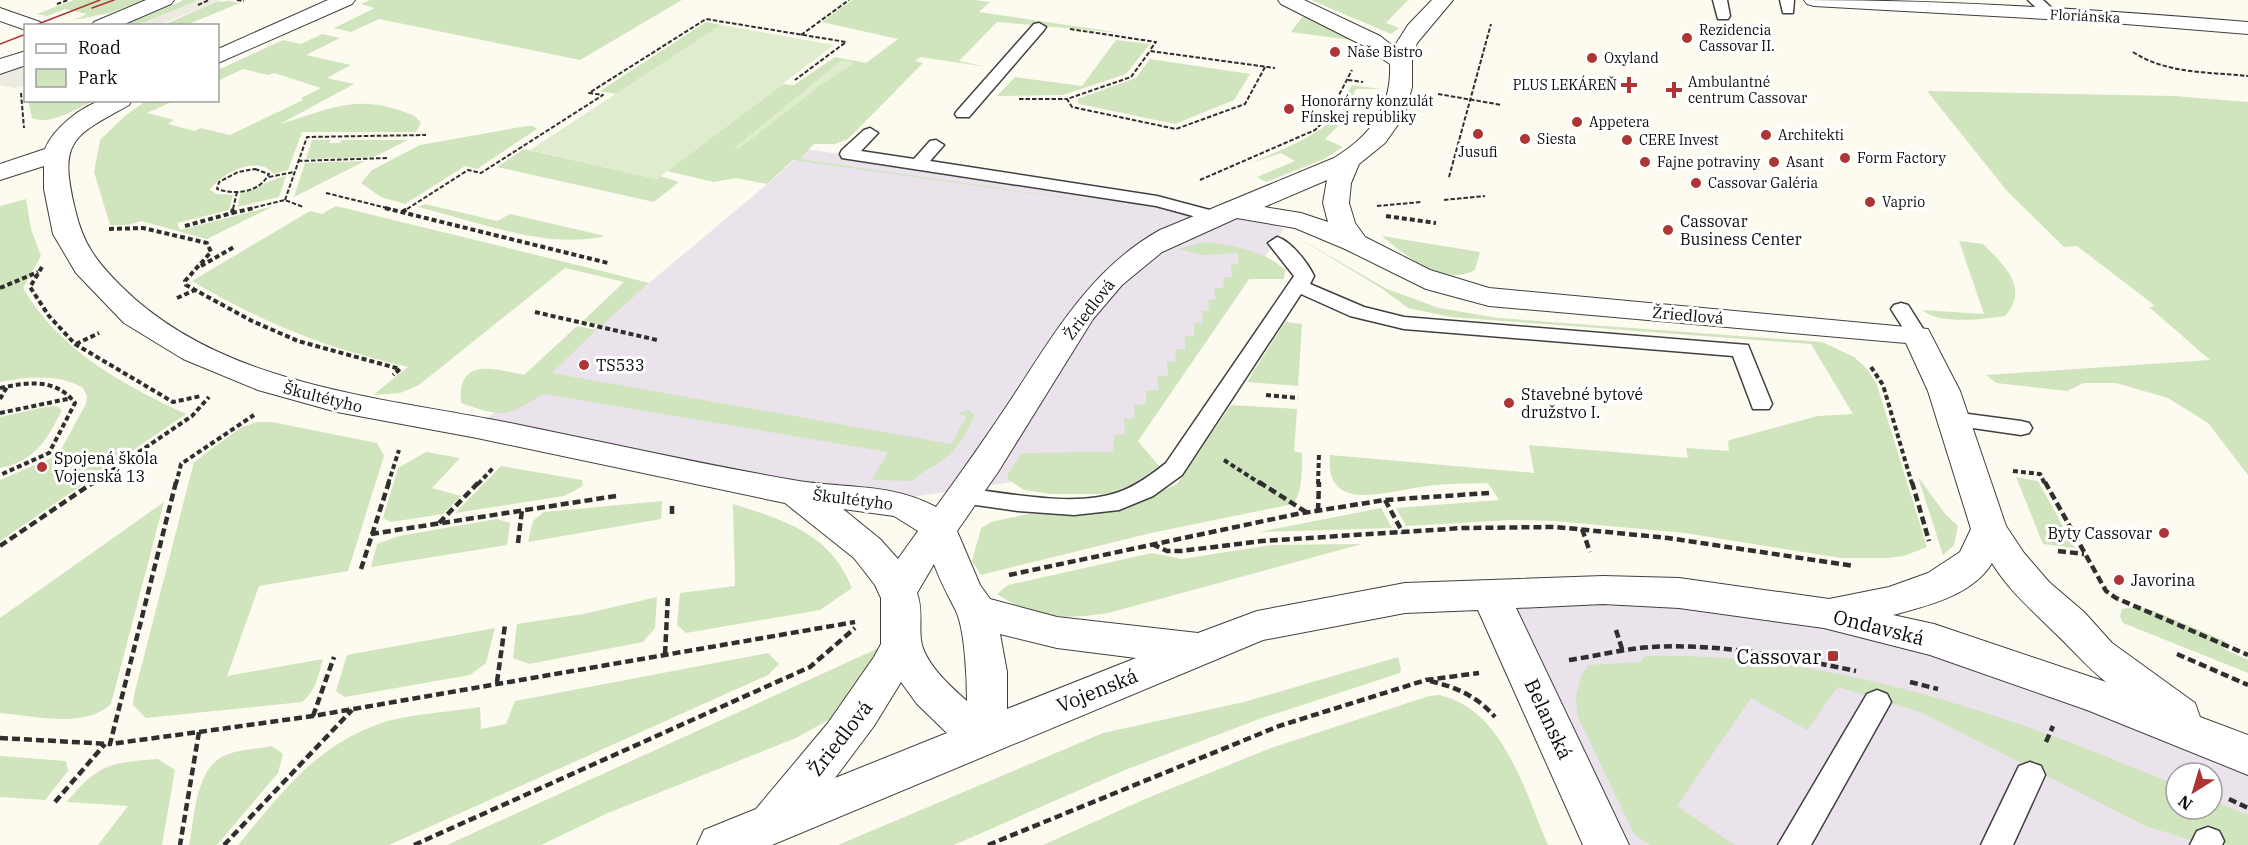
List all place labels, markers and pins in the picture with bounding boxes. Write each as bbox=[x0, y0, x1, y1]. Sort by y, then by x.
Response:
place label: Rezidencia Cassovar II. bbox=[1699, 21, 1775, 55]
marker: Rezidencia Cassovar II. bbox=[1680, 31, 1694, 45]
place label: Naše Bistro bbox=[1347, 43, 1423, 61]
marker: Naše Bistro bbox=[1328, 45, 1342, 59]
place label: Oxyland bbox=[1604, 49, 1659, 67]
marker: Oxyland bbox=[1585, 51, 1599, 65]
place label: Ambulantné centrum Cassovar bbox=[1688, 73, 1808, 107]
place label: PLUS LEKÁREŇ bbox=[1513, 75, 1617, 94]
marker: PLUS LEKÁREŇ bbox=[1622, 78, 1636, 92]
marker: Ambulantné centrum Cassovar bbox=[1665, 81, 1683, 99]
place label: Honorárny konzulát Fínskej republiky bbox=[1301, 92, 1434, 126]
marker: Honorárny konzulát Fínskej republiky bbox=[1282, 102, 1296, 116]
place label: Appetera bbox=[1589, 113, 1650, 131]
marker: Appetera bbox=[1570, 115, 1584, 129]
place label: Architekti bbox=[1778, 126, 1844, 144]
marker: Jusufi bbox=[1471, 127, 1485, 141]
marker: Architekti bbox=[1759, 128, 1773, 142]
place label: Siesta bbox=[1537, 130, 1577, 148]
place label: CERE Invest bbox=[1639, 131, 1719, 149]
marker: Siesta bbox=[1518, 132, 1532, 146]
marker: CERE Invest bbox=[1620, 133, 1634, 147]
place label: Jusufi bbox=[1458, 143, 1498, 161]
place label: Form Factory bbox=[1857, 149, 1946, 167]
marker: Form Factory bbox=[1838, 151, 1852, 165]
place label: Fajne potraviny bbox=[1657, 153, 1761, 171]
place label: Asant bbox=[1786, 153, 1824, 171]
marker: Fajne potraviny bbox=[1638, 155, 1652, 169]
marker: Asant bbox=[1767, 155, 1781, 169]
place label: Cassovar Galéria bbox=[1708, 174, 1819, 192]
marker: Cassovar Galéria bbox=[1689, 176, 1703, 190]
place label: Vaprio bbox=[1882, 193, 1925, 211]
marker: Vaprio bbox=[1863, 195, 1877, 209]
place label: Cassovar Business Center bbox=[1680, 211, 1802, 249]
marker: Cassovar Business Center bbox=[1661, 223, 1675, 237]
place label: TS533 bbox=[596, 355, 645, 375]
marker: TS533 bbox=[577, 358, 591, 372]
place label: Stavebné bytové družstvo I. bbox=[1521, 384, 1643, 422]
marker: Stavebné bytové družstvo I. bbox=[1502, 396, 1516, 410]
place label: Spojená škola Vojenská 13 bbox=[54, 448, 158, 486]
marker: Spojená škola Vojenská 13 bbox=[35, 460, 49, 474]
place label: Byty Cassovar bbox=[2047, 523, 2152, 543]
marker: Byty Cassovar bbox=[2157, 526, 2171, 540]
place label: Javorina bbox=[2131, 570, 2196, 590]
marker: Javorina bbox=[2112, 573, 2126, 587]
place label: Cassovar bbox=[1737, 643, 1821, 670]
marker: Cassovar bbox=[1826, 649, 1840, 663]

